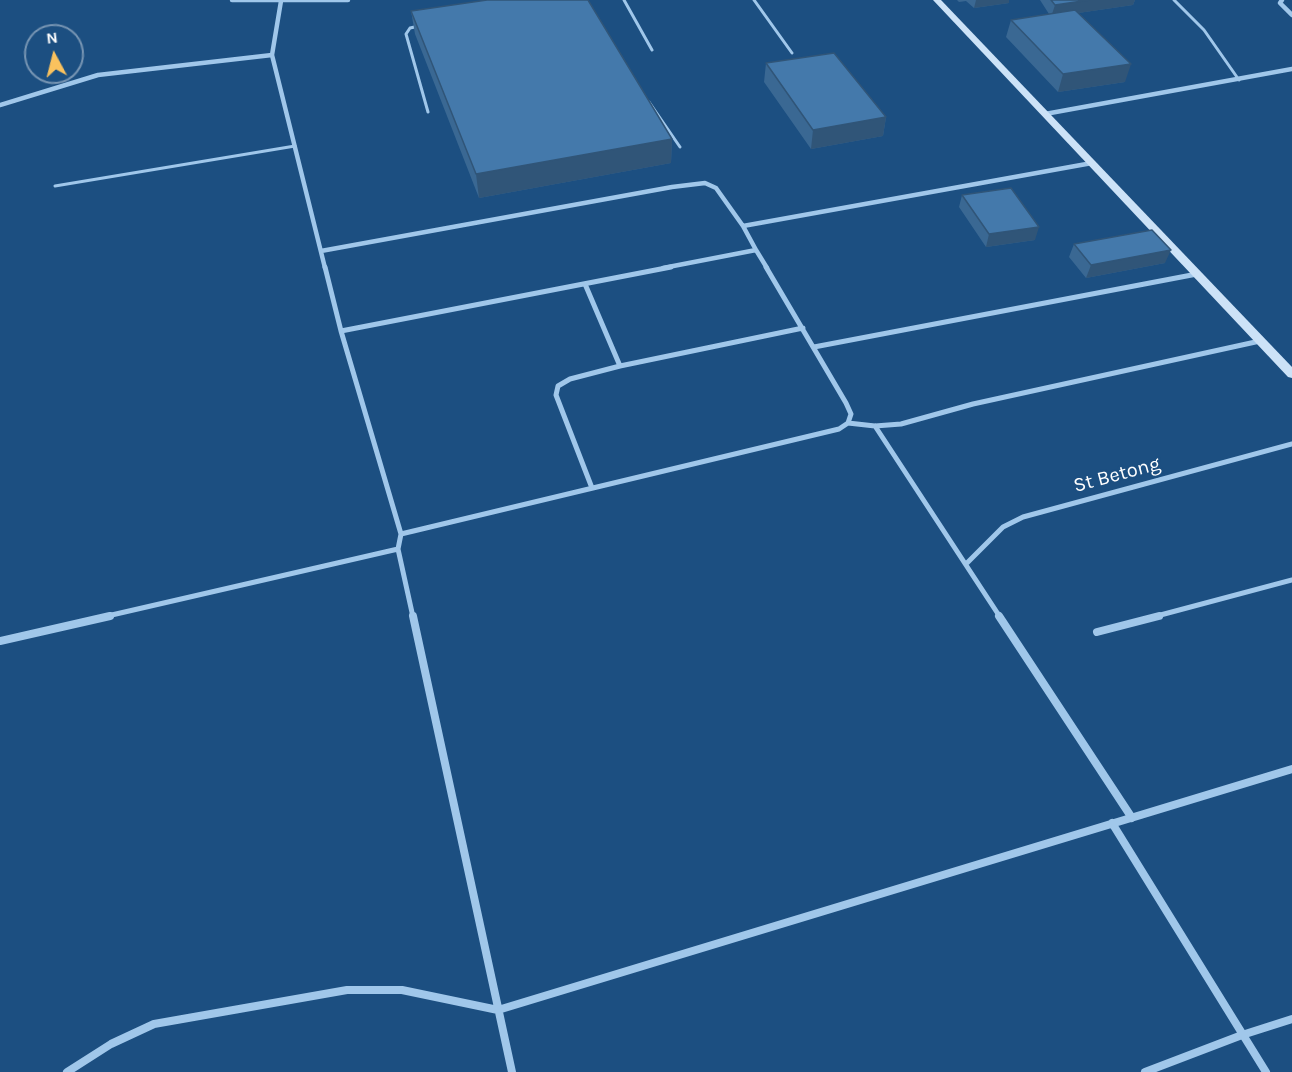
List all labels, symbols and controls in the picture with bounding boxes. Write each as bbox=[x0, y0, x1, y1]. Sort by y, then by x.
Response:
north arrow bbox=[24, 24, 84, 84]
text: N bbox=[45, 27, 59, 48]
street label: St Betong bbox=[1071, 452, 1163, 498]

